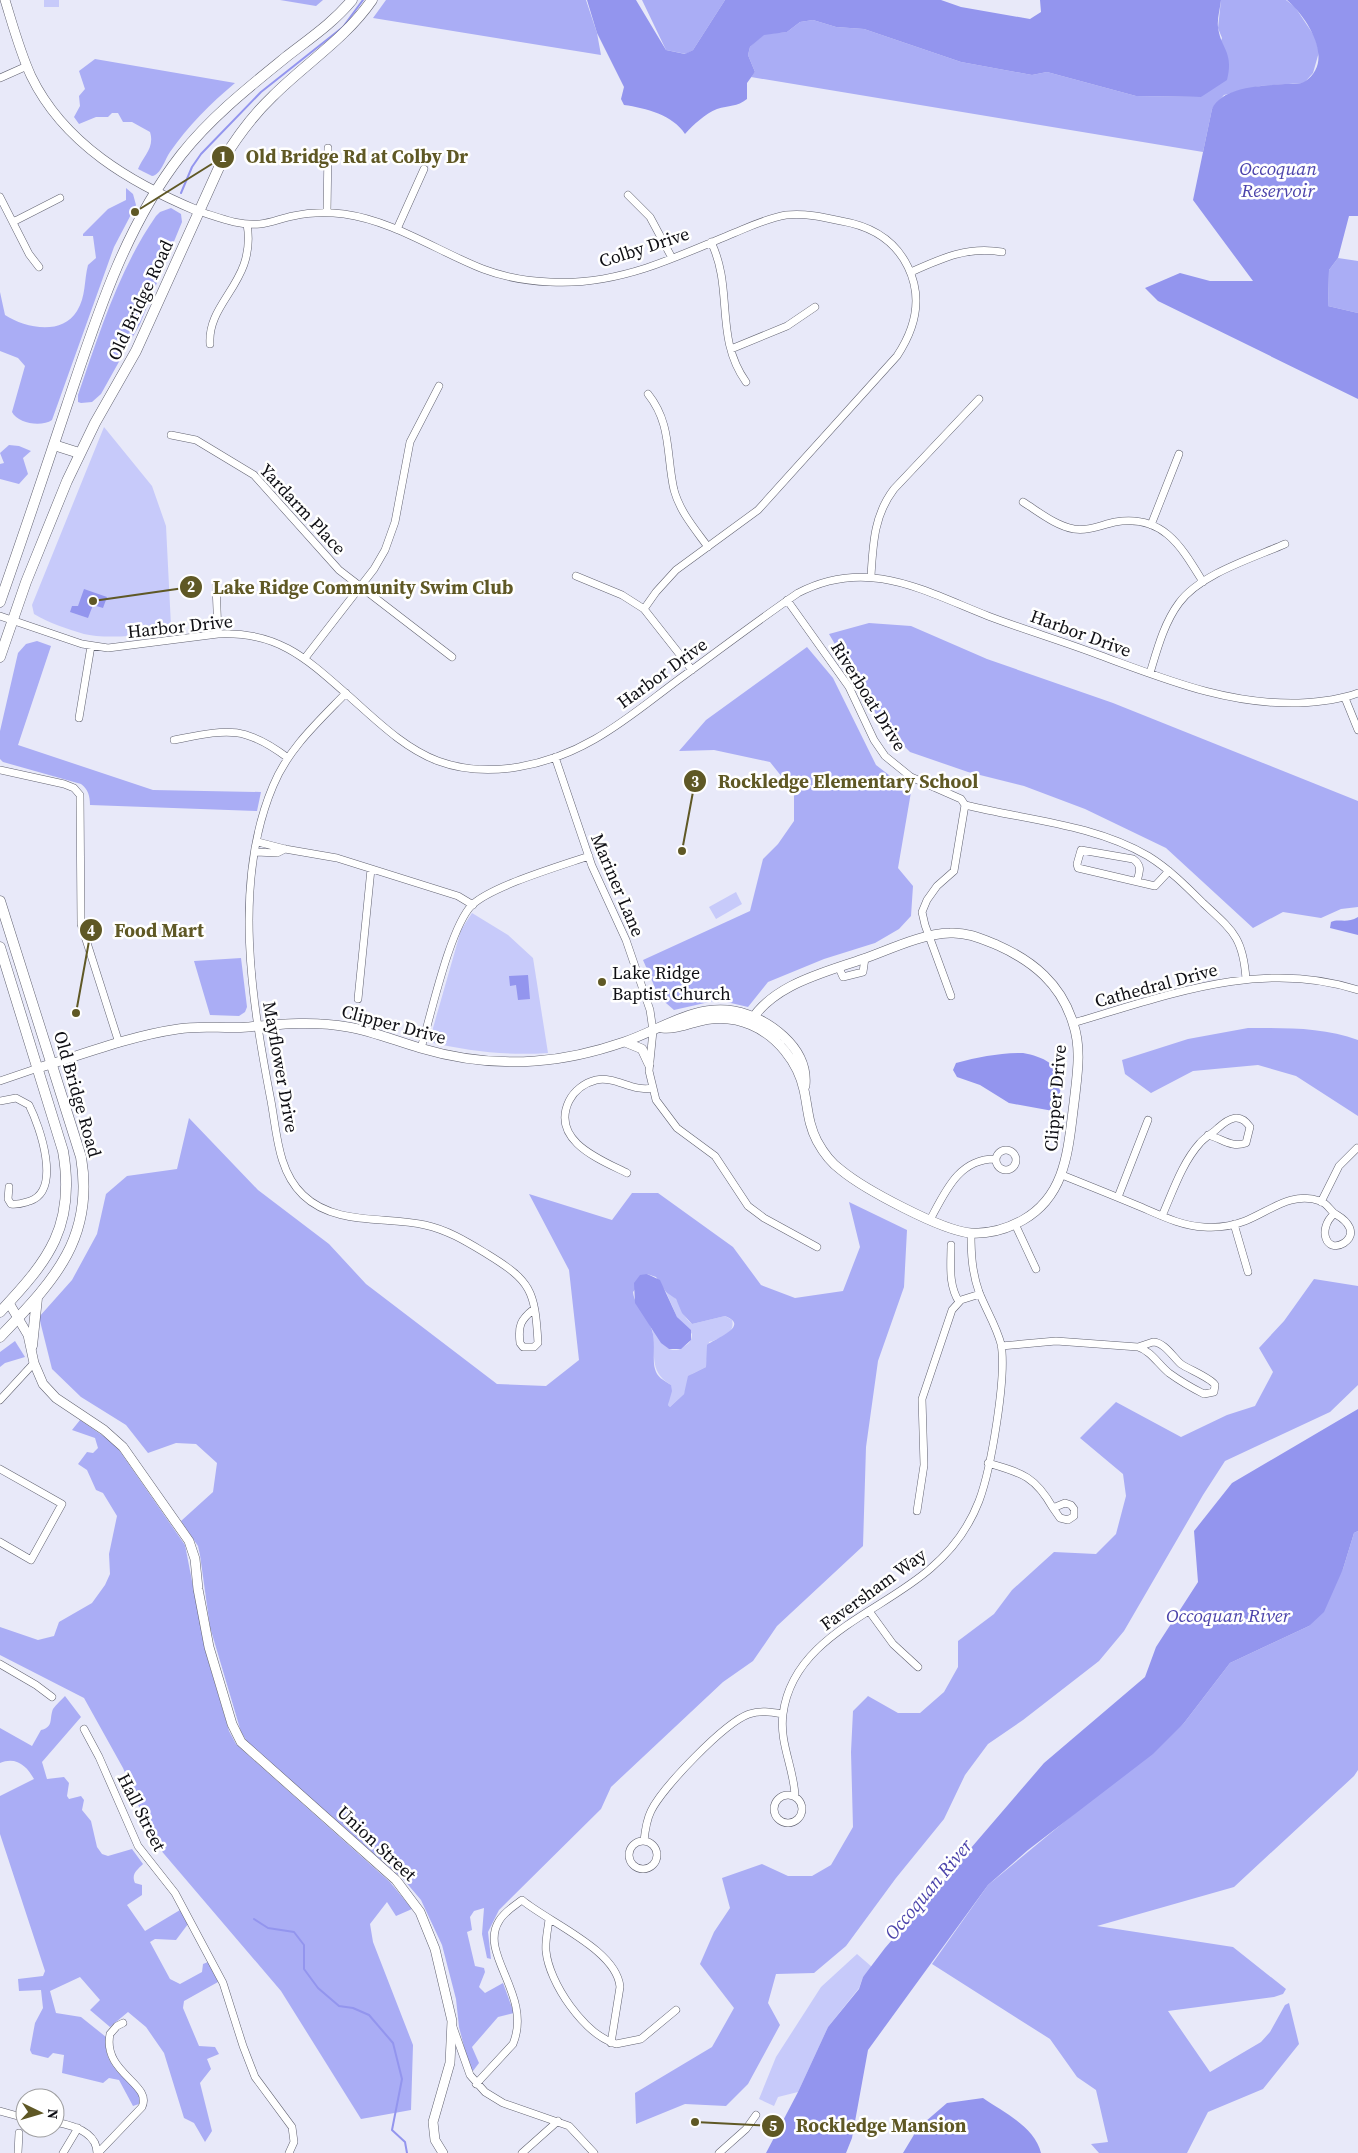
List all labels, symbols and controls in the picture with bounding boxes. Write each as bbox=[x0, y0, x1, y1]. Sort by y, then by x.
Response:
callout: Old Bridge Rd at Colby Dr bbox=[210, 140, 478, 174]
text: Old Bridge Rd at Colby Dr bbox=[246, 143, 468, 169]
text: 1 bbox=[219, 146, 227, 167]
water label: Occoquan Reservoir bbox=[1239, 155, 1317, 203]
street label: Colby Drive bbox=[596, 221, 692, 273]
street label: Old Bridge Road bbox=[101, 236, 179, 364]
street label: Yardarm Place bbox=[254, 458, 352, 560]
callout: Lake Ridge Community Swim Club bbox=[178, 570, 524, 604]
text: Lake Ridge Community Swim Club bbox=[213, 574, 514, 600]
text: 2 bbox=[187, 576, 195, 597]
street label: Harbor Drive bbox=[1027, 603, 1135, 663]
street label: Harbor Drive bbox=[126, 608, 234, 644]
street label: Harbor Drive bbox=[612, 632, 712, 714]
street label: Riverboat Drive bbox=[825, 636, 913, 756]
callout: Rockledge Elementary School bbox=[683, 764, 988, 798]
text: Rockledge Elementary School bbox=[718, 768, 978, 794]
text: 3 bbox=[691, 771, 699, 792]
street label: Mariner Lane bbox=[585, 830, 651, 940]
callout: Food Mart bbox=[79, 913, 213, 947]
text: Food Mart bbox=[114, 917, 204, 943]
text: 4 bbox=[87, 920, 95, 941]
street label: Cathedral Drive bbox=[1092, 957, 1220, 1013]
place label: Lake Ridge Baptist Church bbox=[612, 960, 731, 1006]
marker: Lake Ridge Baptist Church bbox=[596, 976, 608, 988]
street label: Clipper Drive bbox=[339, 998, 449, 1050]
street label: Mayflower Drive bbox=[257, 999, 305, 1135]
street label: Old Bridge Road bbox=[48, 1028, 108, 1160]
street label: Clipper Drive bbox=[1038, 1044, 1072, 1152]
street label: Faversham Way bbox=[815, 1542, 932, 1636]
water label: Occoquan River bbox=[1166, 1602, 1291, 1628]
street label: Hall Street bbox=[112, 1769, 172, 1855]
street label: Union Street bbox=[332, 1800, 422, 1886]
water label: Occoquan River bbox=[878, 1832, 979, 1945]
north arrow bbox=[15, 2088, 65, 2138]
text: N bbox=[43, 2108, 63, 2120]
callout: Rockledge Mansion bbox=[760, 2109, 976, 2143]
text: Rockledge Mansion bbox=[796, 2112, 967, 2138]
text: 5 bbox=[769, 2115, 777, 2136]

